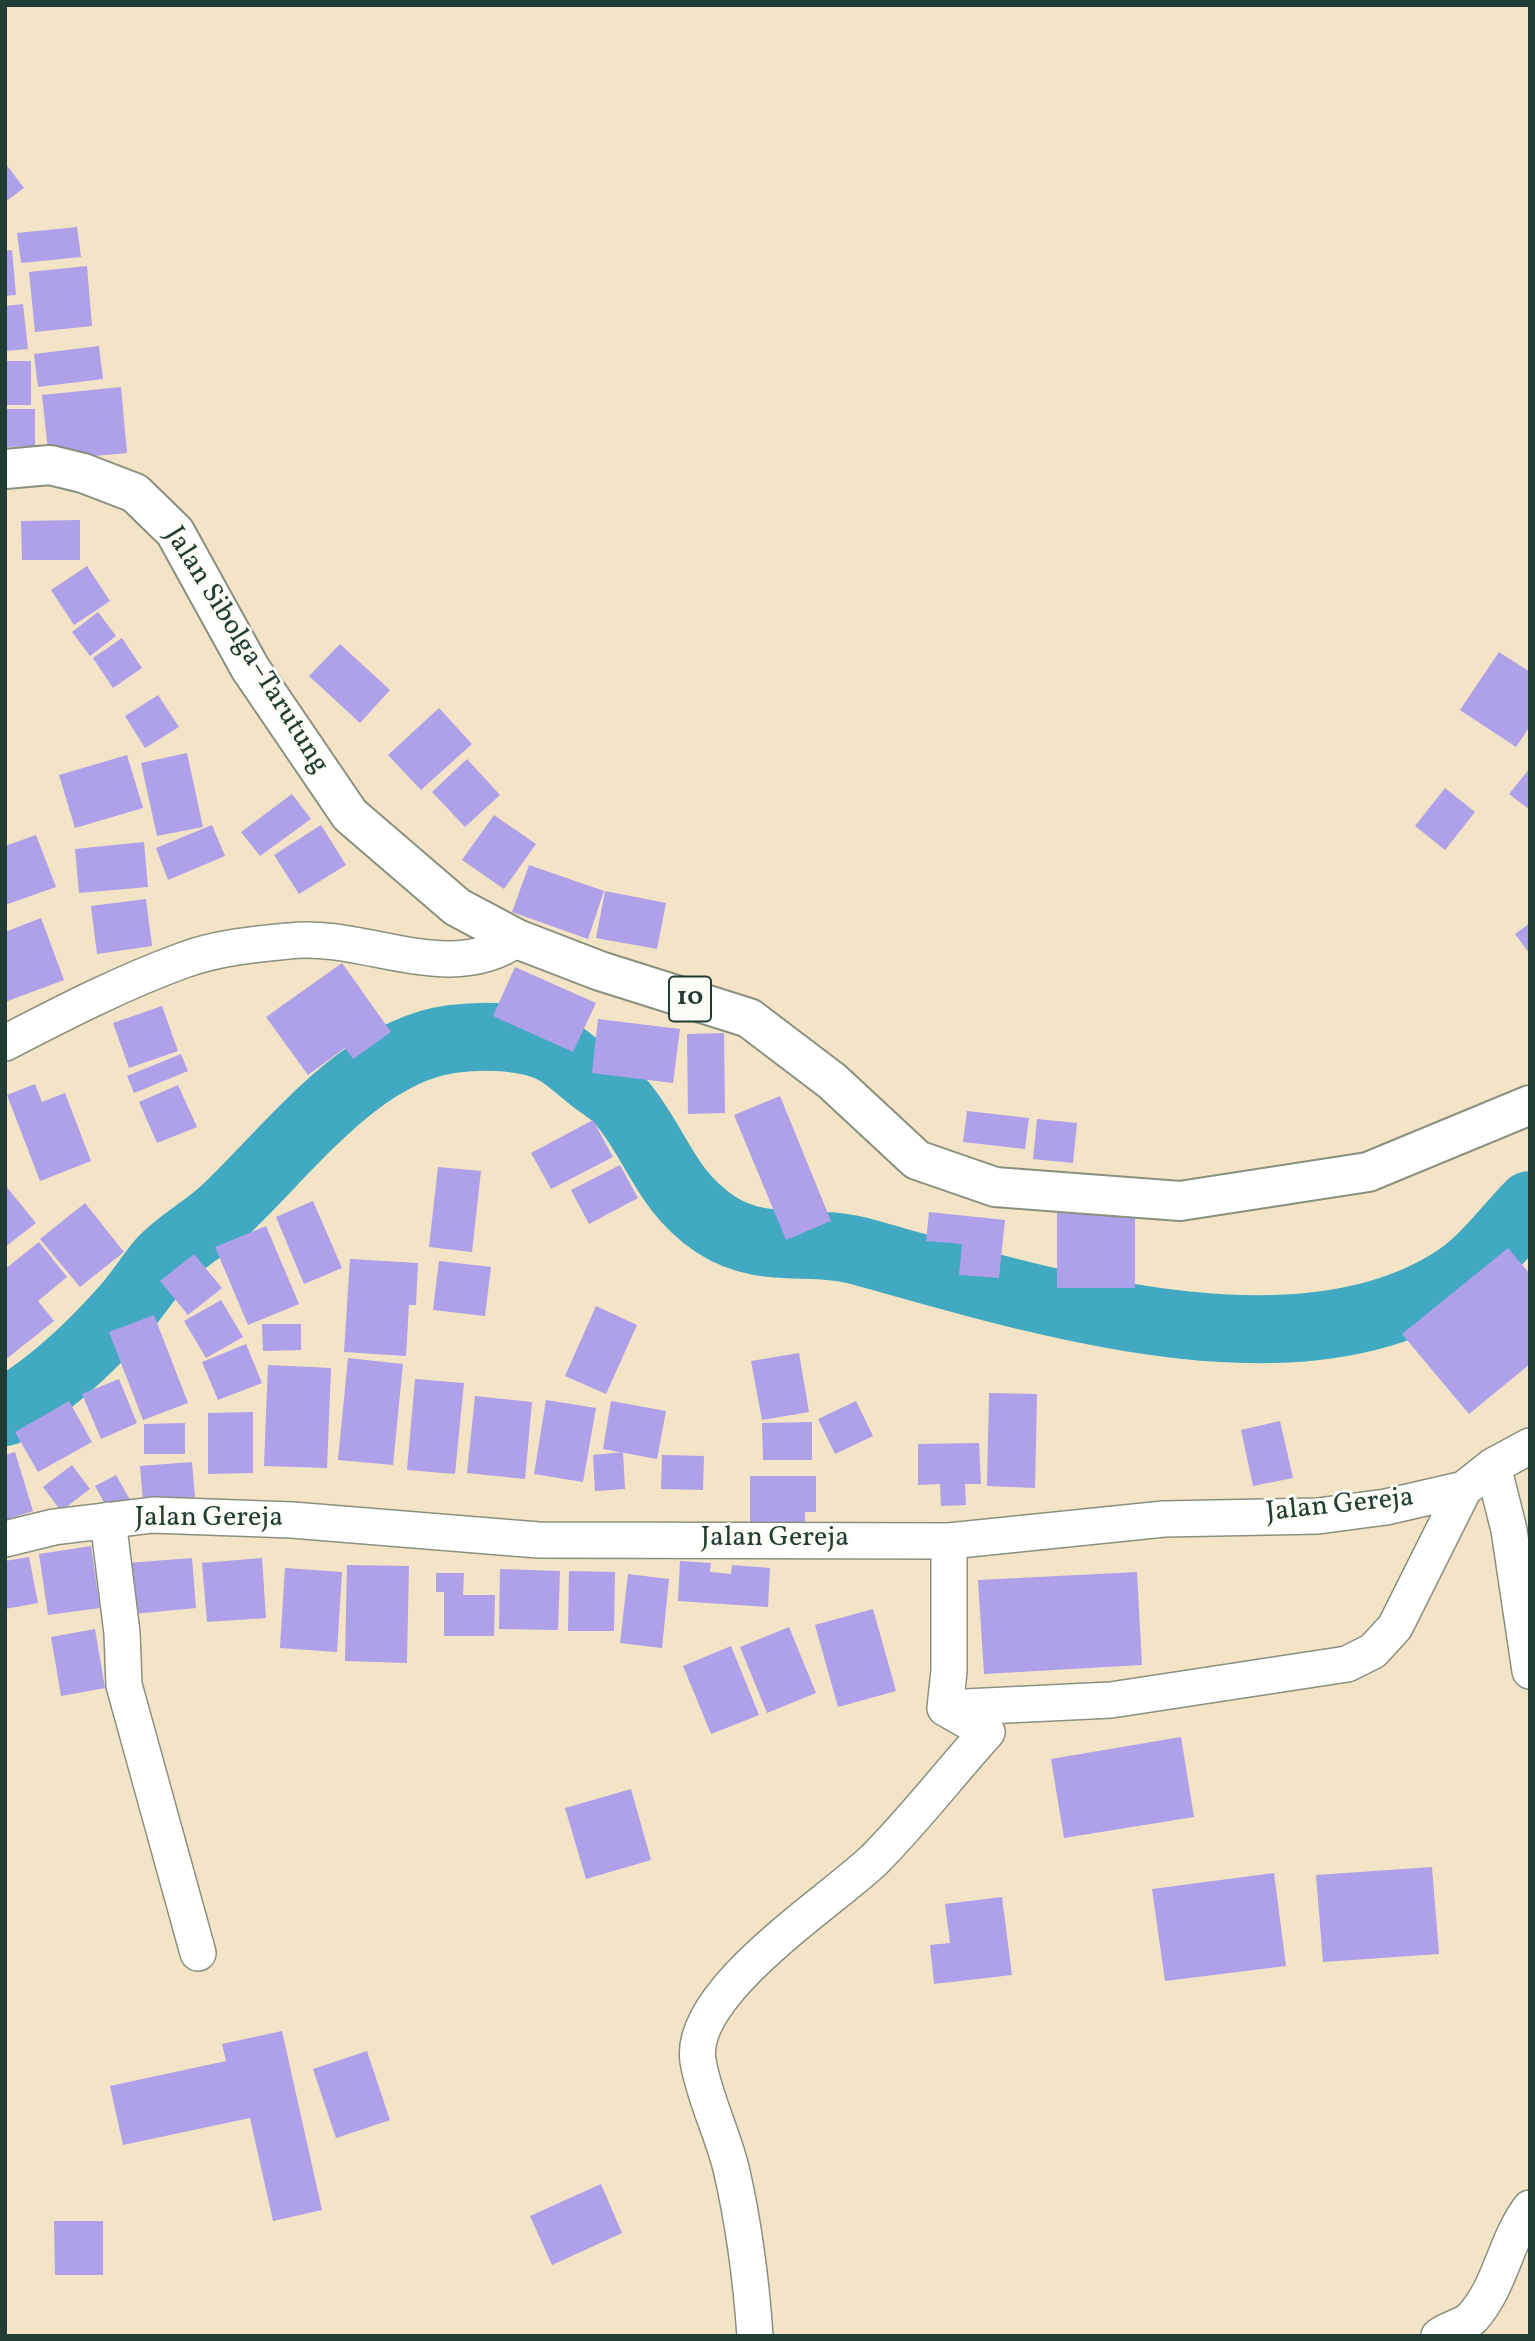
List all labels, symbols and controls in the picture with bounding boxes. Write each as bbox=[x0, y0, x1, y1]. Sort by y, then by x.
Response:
street label: Jalan Sibolga–Tarutung bbox=[155, 521, 335, 781]
road number: 10 bbox=[669, 976, 711, 1022]
street label: Jalan Gereja bbox=[1264, 1483, 1416, 1531]
street label: Jalan Gereja bbox=[135, 1503, 283, 1537]
street label: Jalan Gereja bbox=[701, 1523, 849, 1557]

